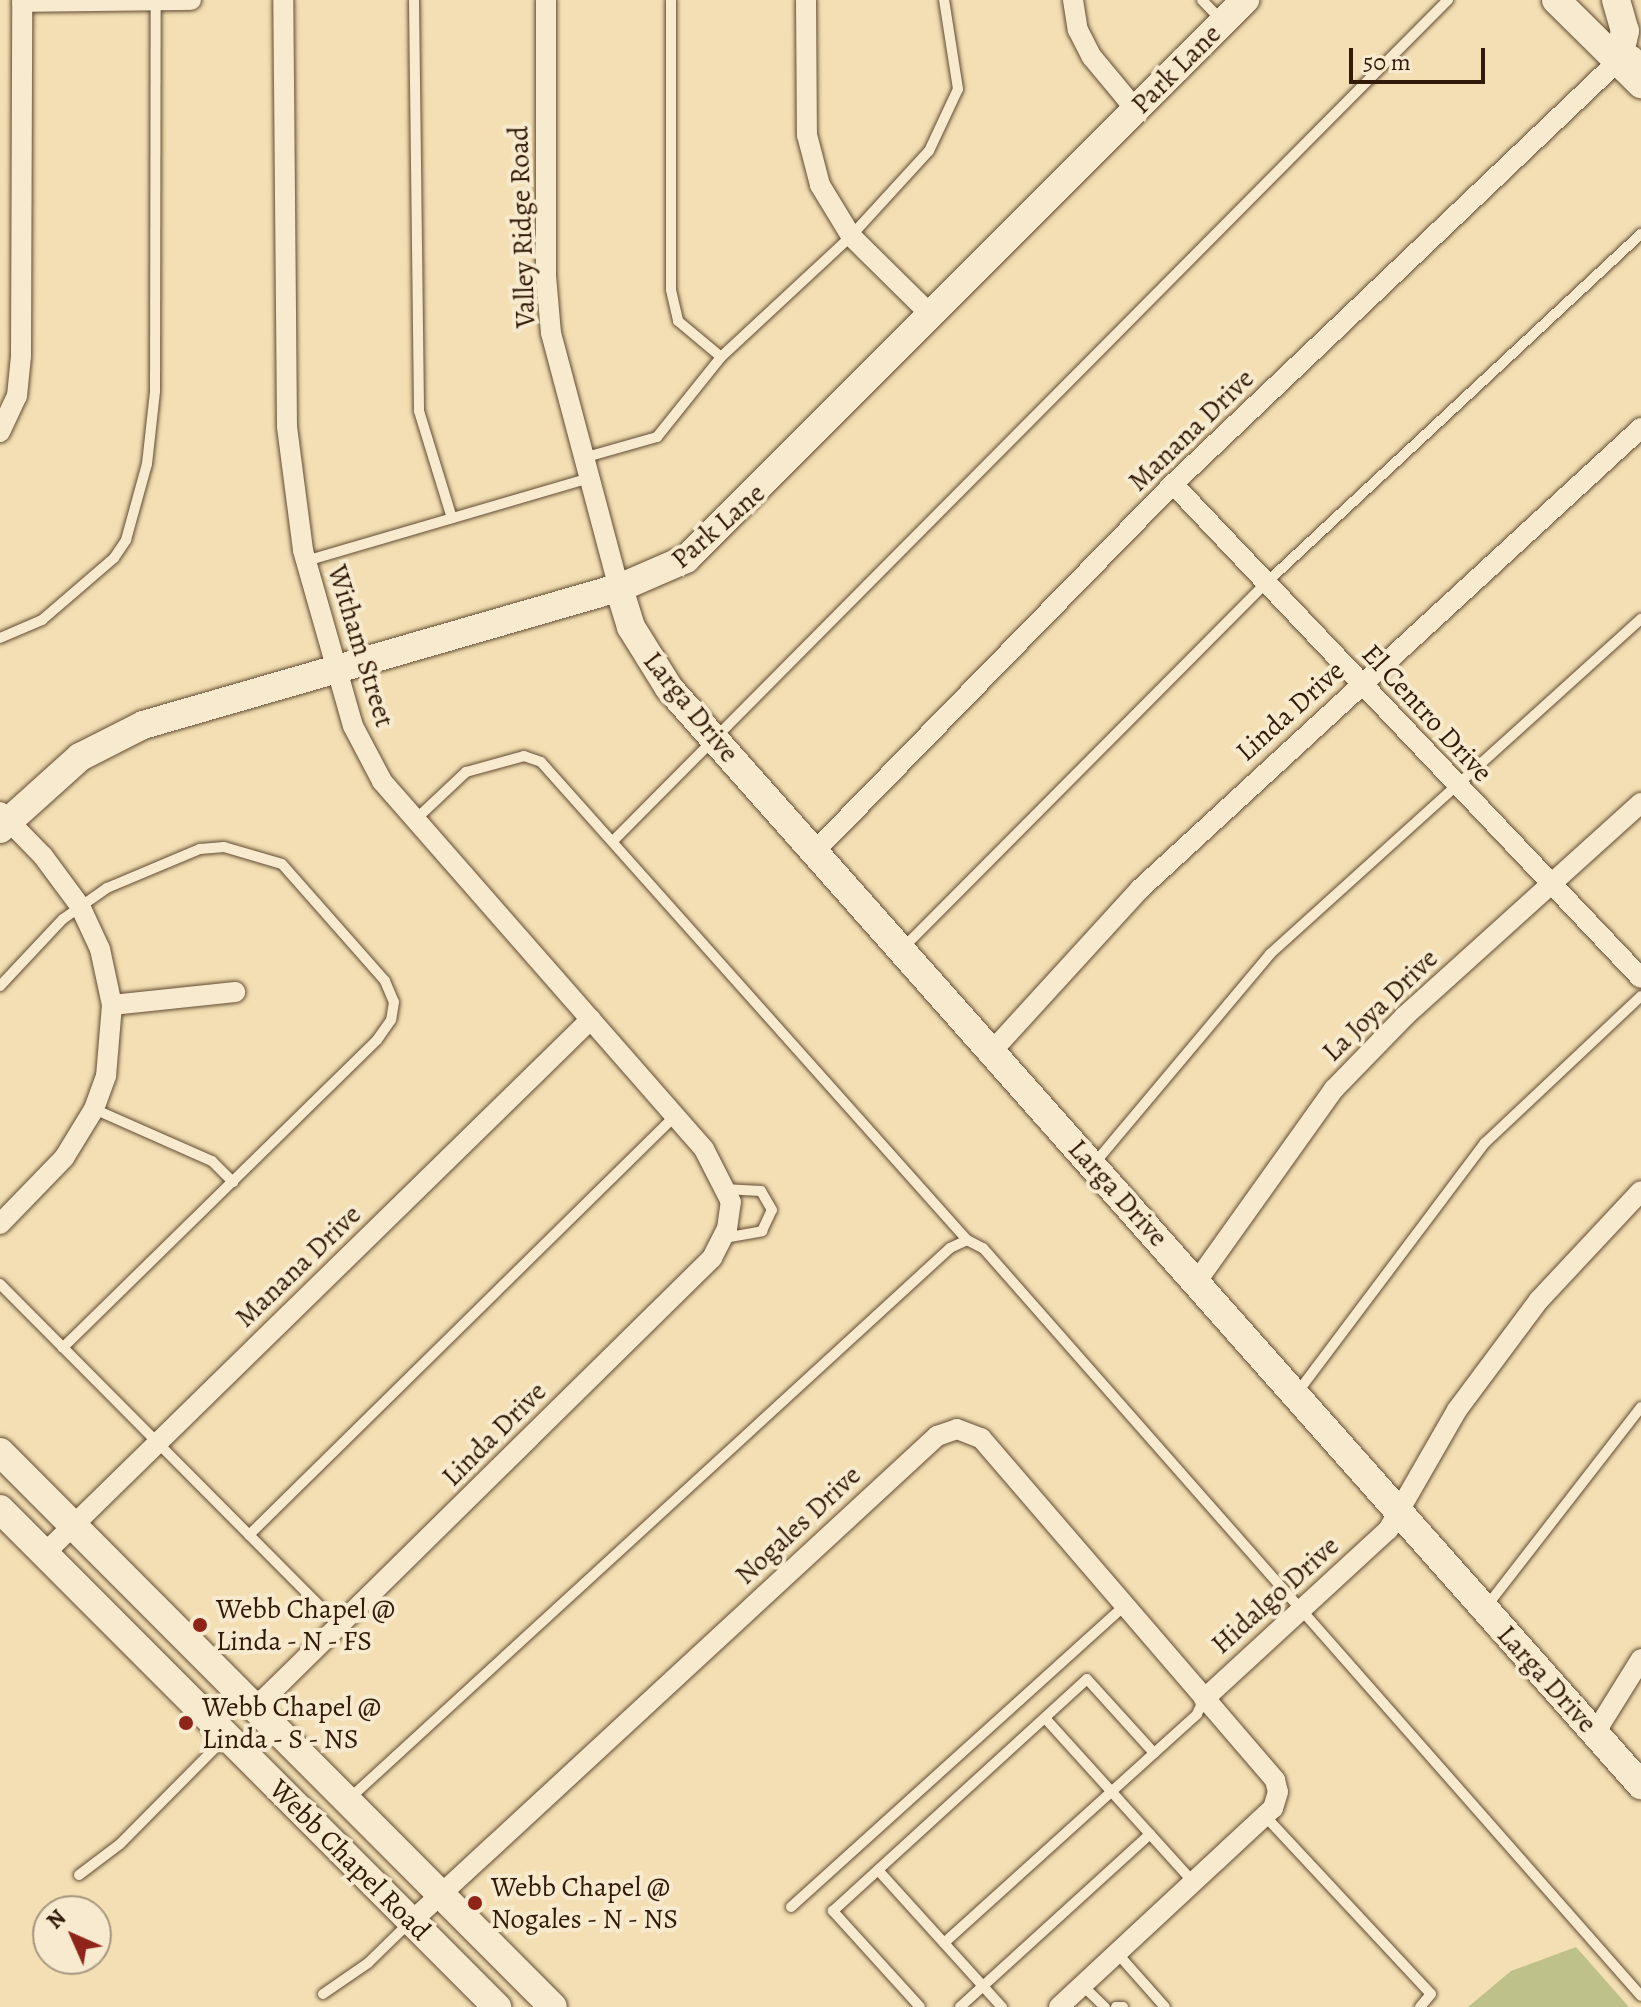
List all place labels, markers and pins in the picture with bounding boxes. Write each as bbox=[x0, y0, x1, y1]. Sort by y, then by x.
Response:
place label: Webb Chapel @ Linda - N - FS bbox=[216, 1592, 395, 1658]
marker: Webb Chapel @ Linda - N - FS bbox=[191, 1616, 209, 1634]
place label: Webb Chapel @ Linda - S - NS bbox=[202, 1690, 381, 1756]
marker: Webb Chapel @ Linda - S - NS bbox=[177, 1714, 195, 1732]
place label: Webb Chapel @ Nogales - N - NS bbox=[491, 1870, 680, 1936]
marker: Webb Chapel @ Nogales - N - NS bbox=[466, 1894, 484, 1912]

